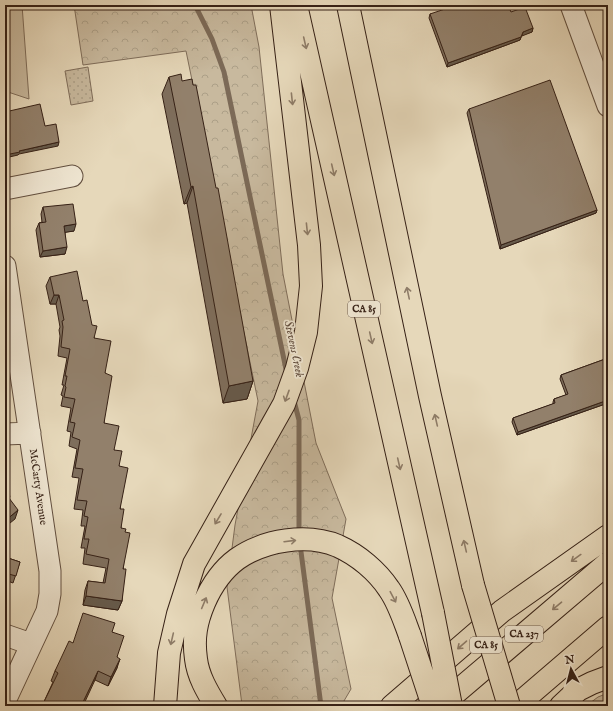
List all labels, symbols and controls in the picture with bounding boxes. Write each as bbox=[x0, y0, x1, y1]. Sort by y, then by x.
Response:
one-way arrow bbox=[301, 36, 309, 49]
one-way arrow bbox=[288, 92, 296, 105]
one-way arrow bbox=[330, 163, 338, 176]
one-way arrow bbox=[303, 222, 311, 235]
one-way arrow bbox=[404, 286, 412, 299]
road number: CA 85 bbox=[348, 301, 380, 317]
water label: Stevens Creek bbox=[281, 319, 307, 379]
one-way arrow bbox=[367, 331, 375, 344]
one-way arrow bbox=[283, 390, 290, 403]
one-way arrow bbox=[431, 414, 439, 427]
street label: McCarty Avenue bbox=[26, 448, 50, 526]
one-way arrow bbox=[396, 458, 404, 471]
one-way arrow bbox=[214, 513, 222, 525]
one-way arrow bbox=[283, 537, 296, 545]
one-way arrow bbox=[460, 540, 468, 553]
one-way arrow bbox=[571, 554, 582, 562]
one-way arrow bbox=[390, 591, 398, 603]
one-way arrow bbox=[201, 597, 208, 609]
one-way arrow bbox=[552, 602, 562, 611]
road number: CA 237 bbox=[505, 626, 543, 642]
one-way arrow bbox=[168, 633, 176, 646]
road number: CA 85 bbox=[470, 637, 502, 653]
one-way arrow bbox=[457, 641, 467, 650]
north arrow bbox=[551, 649, 591, 689]
text: N bbox=[563, 652, 576, 668]

